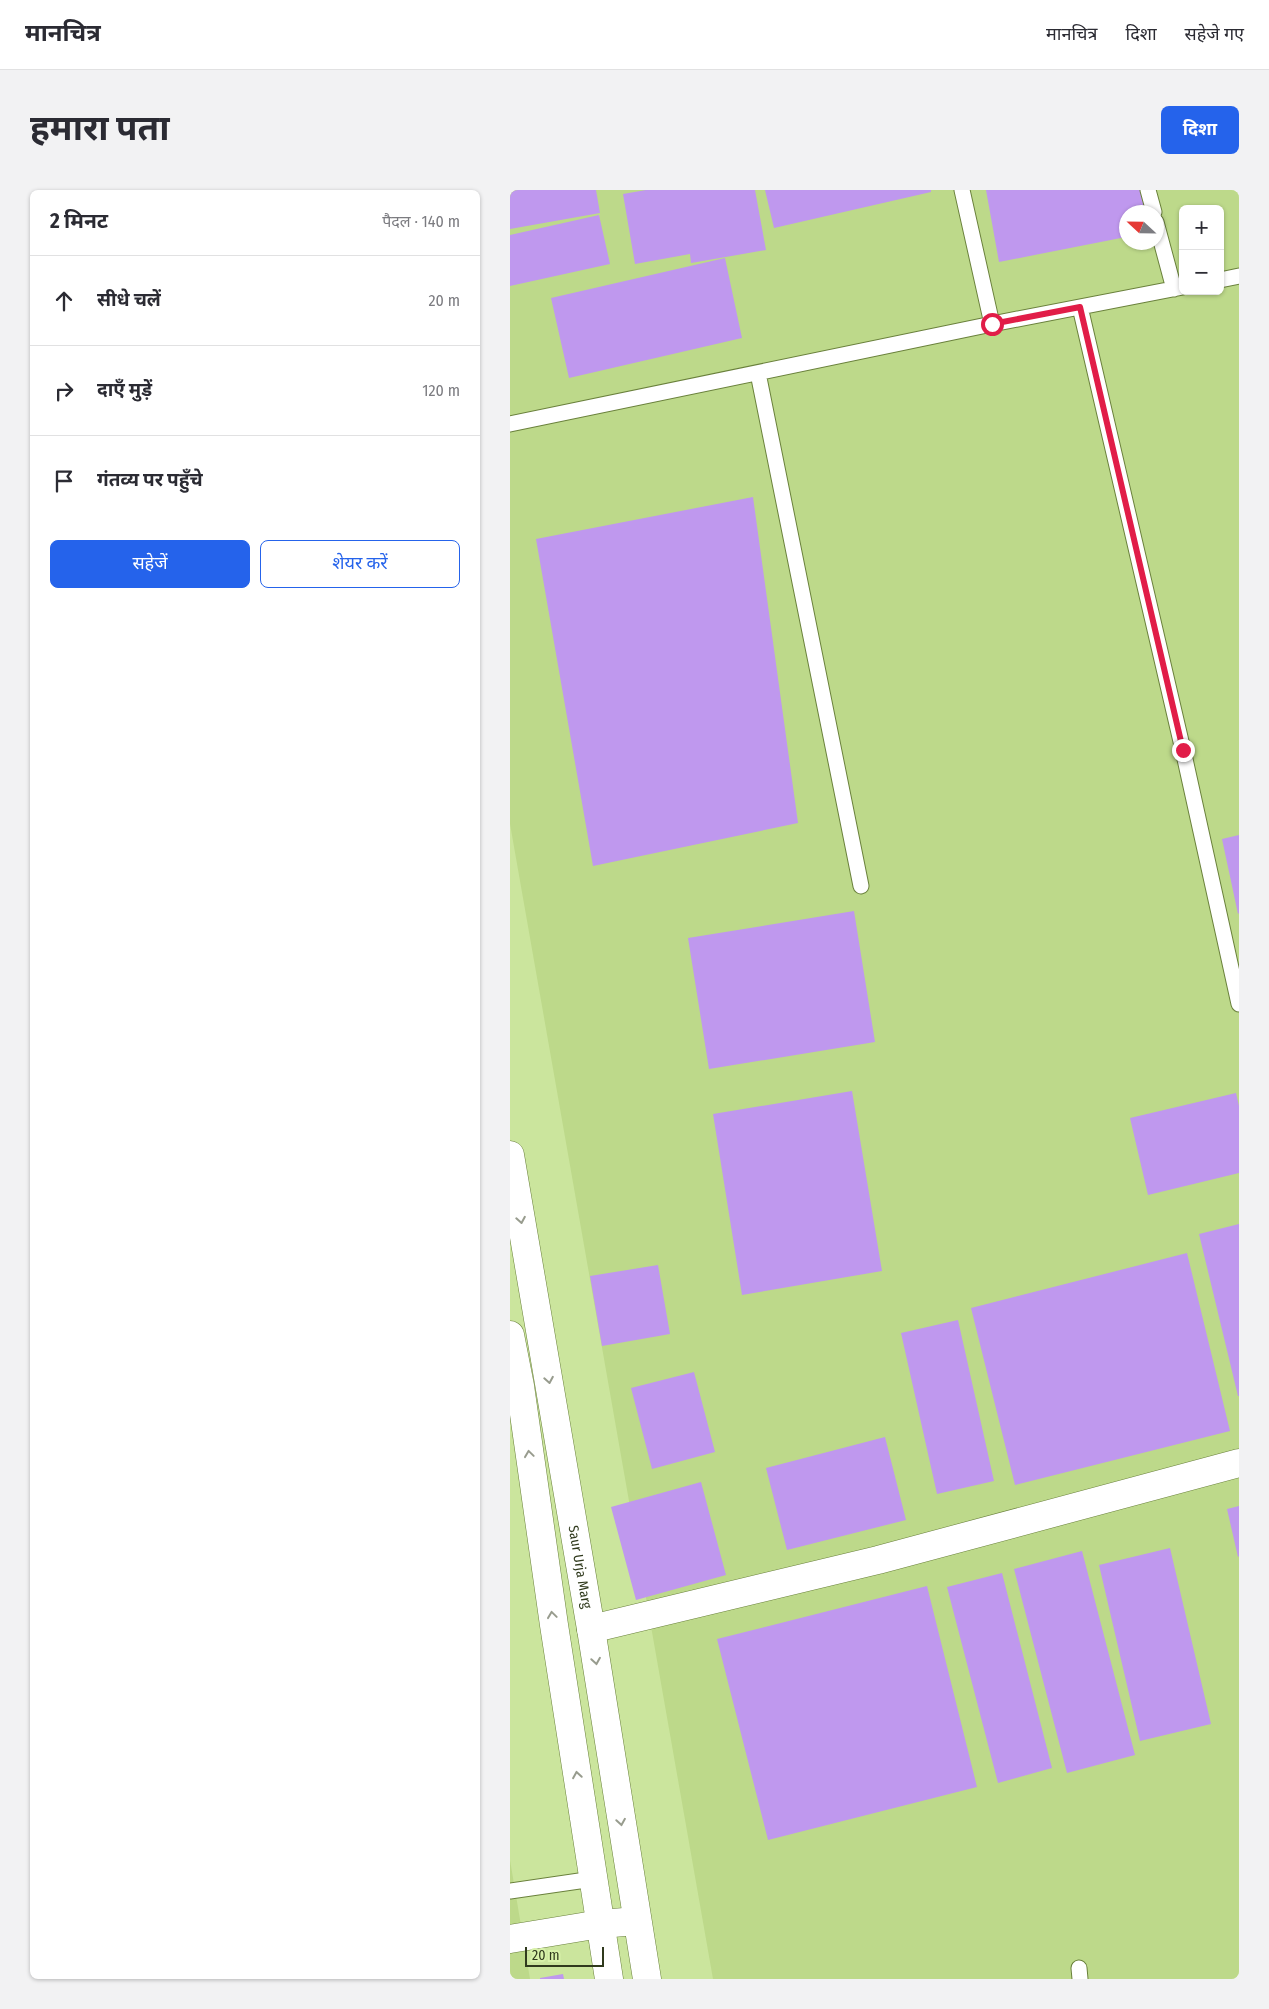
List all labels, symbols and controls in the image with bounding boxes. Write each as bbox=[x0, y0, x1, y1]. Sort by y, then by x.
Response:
text: मानचित्र bbox=[25, 19, 101, 47]
text: मानचित्र bbox=[1046, 23, 1097, 45]
text: दिशा bbox=[1125, 23, 1157, 45]
text: सहेजे गए bbox=[1185, 23, 1244, 45]
button: दिशा bbox=[1161, 106, 1239, 154]
text: हमारा पता bbox=[30, 107, 169, 149]
north arrow bbox=[1119, 205, 1164, 250]
map controls bbox=[1179, 205, 1224, 295]
button: + bbox=[1179, 205, 1224, 250]
text: 2 मिनट bbox=[50, 208, 108, 234]
text: पैदल · 140 m bbox=[382, 212, 460, 231]
button: − bbox=[1179, 250, 1224, 295]
icon: ahead bbox=[50, 287, 78, 315]
text: सीधे चलें bbox=[97, 288, 161, 311]
text: 20 m bbox=[429, 291, 460, 310]
route start bbox=[981, 313, 1004, 336]
icon: right bbox=[50, 377, 78, 405]
text: दाएँ मुड़ें bbox=[97, 378, 152, 401]
text: 120 m bbox=[422, 381, 460, 400]
icon: arrive bbox=[50, 467, 78, 495]
text: गंतव्य पर पहुँचे bbox=[97, 468, 203, 491]
button: सहेजें bbox=[50, 540, 250, 588]
button: शेयर करें bbox=[260, 540, 460, 588]
route end bbox=[1172, 739, 1195, 762]
one-way arrow bbox=[516, 1216, 526, 1224]
one-way arrow bbox=[543, 1376, 553, 1385]
one-way arrow bbox=[525, 1449, 535, 1458]
street label: Saur Urja Marg bbox=[564, 1524, 595, 1610]
one-way arrow bbox=[547, 1610, 558, 1618]
one-way arrow bbox=[590, 1658, 601, 1666]
one-way arrow bbox=[572, 1771, 583, 1779]
one-way arrow bbox=[616, 1817, 626, 1826]
scale bar bbox=[525, 1944, 604, 1967]
text: 20 m bbox=[532, 1947, 560, 1964]

